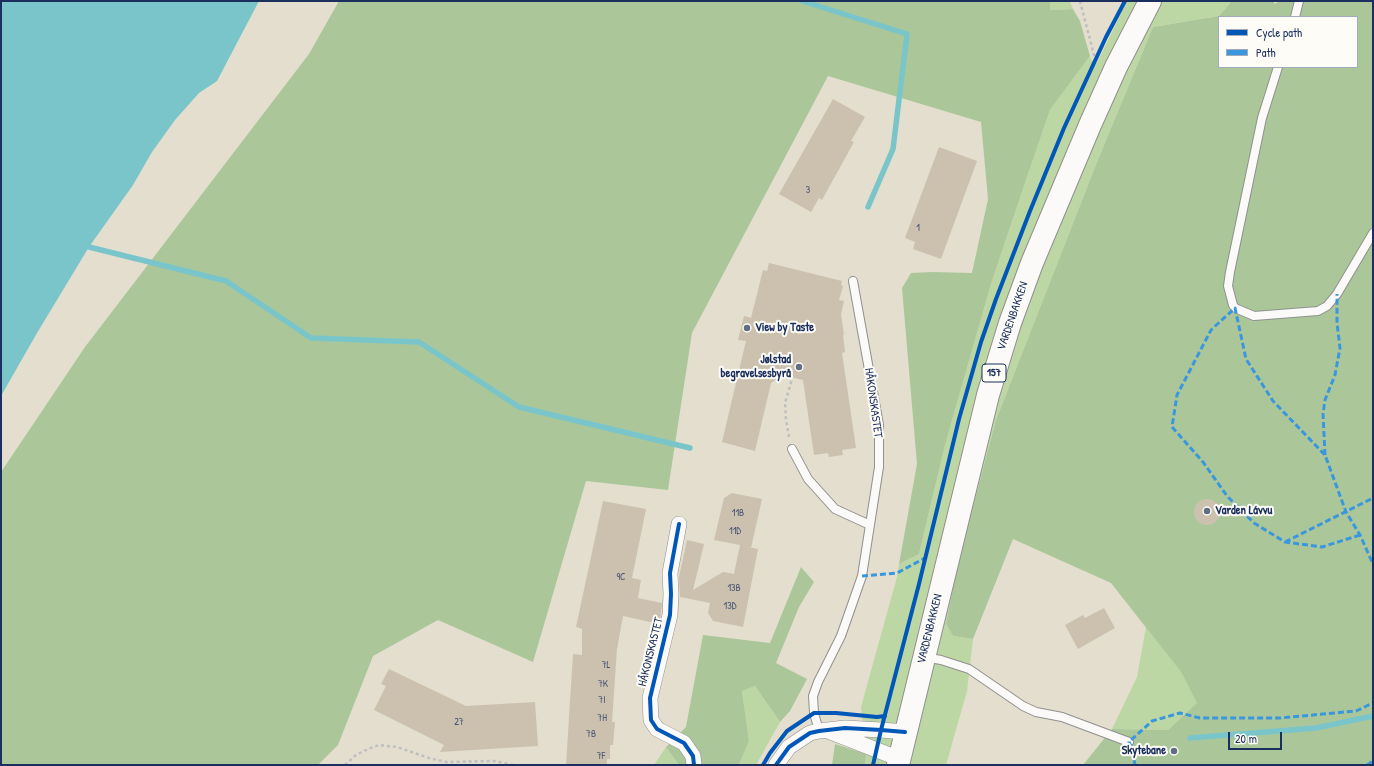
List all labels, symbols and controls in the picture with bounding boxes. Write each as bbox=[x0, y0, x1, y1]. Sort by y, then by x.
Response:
legend bbox=[1218, 16, 1358, 68]
text: Cycle path bbox=[1256, 24, 1302, 41]
text: Path bbox=[1256, 44, 1276, 61]
house number: 3 bbox=[806, 184, 810, 196]
house number: 1 bbox=[916, 222, 920, 234]
street label: VARDENBAKKEN bbox=[995, 280, 1031, 352]
place label: View by Taste bbox=[755, 321, 814, 335]
marker: View by Taste bbox=[742, 323, 752, 333]
place label: Jølstad begravelsesbyrå bbox=[720, 353, 791, 381]
marker: Jølstad begravelsesbyrå bbox=[794, 362, 804, 372]
road number: 157 bbox=[982, 364, 1006, 382]
street label: HÅKONSKASTET bbox=[861, 367, 885, 439]
place label: Varden Lávvu bbox=[1215, 504, 1272, 518]
marker: Varden Lávvu bbox=[1202, 506, 1212, 516]
house number: 11B bbox=[732, 507, 744, 519]
house number: 11D bbox=[729, 525, 741, 537]
house number: 9C bbox=[616, 571, 626, 583]
house number: 13B bbox=[727, 582, 741, 594]
street label: VARDENBAKKEN bbox=[914, 593, 946, 665]
house number: 13D bbox=[724, 600, 736, 612]
street label: HÅKONSKASTET bbox=[635, 616, 667, 688]
house number: 7L bbox=[602, 659, 610, 671]
house number: 7K bbox=[598, 678, 608, 690]
house number: 7I bbox=[598, 694, 606, 706]
house number: 7H bbox=[597, 712, 607, 724]
house number: 27 bbox=[454, 716, 464, 728]
scale bar bbox=[1230, 724, 1284, 750]
house number: 7B bbox=[586, 728, 596, 740]
text: 20 m bbox=[1235, 730, 1257, 747]
place label: Skytebane bbox=[1122, 744, 1166, 758]
marker: Skytebane bbox=[1169, 746, 1179, 756]
house number: 7F bbox=[597, 750, 605, 762]

